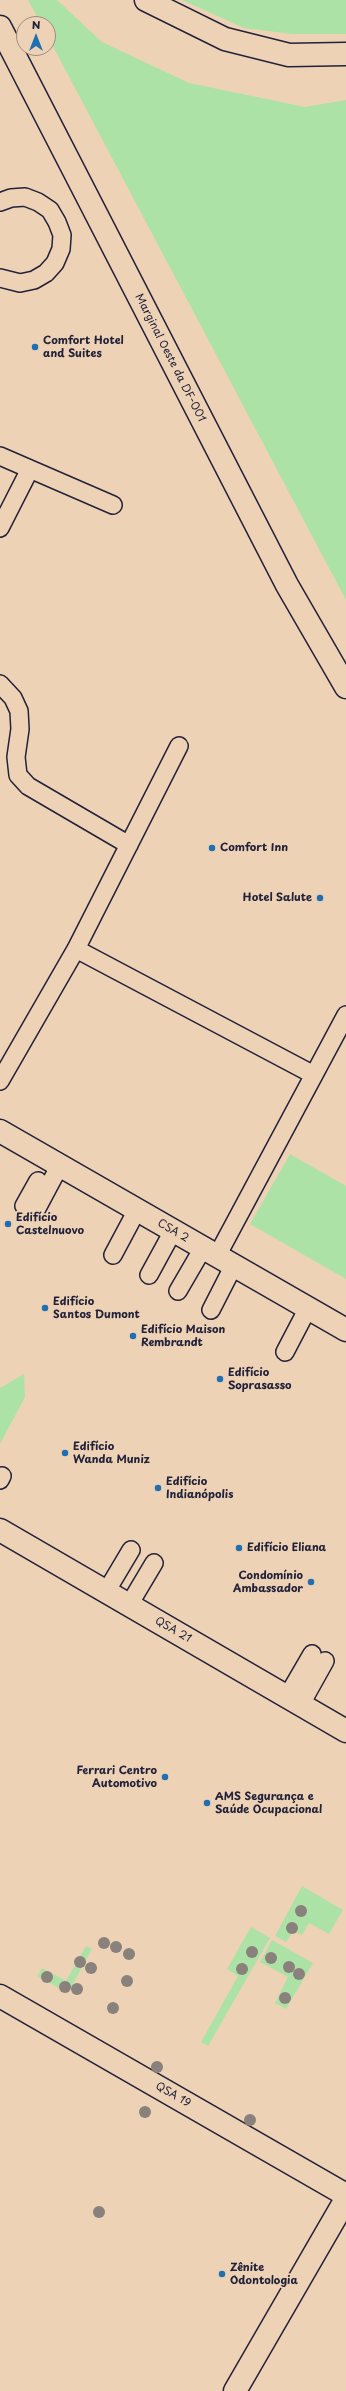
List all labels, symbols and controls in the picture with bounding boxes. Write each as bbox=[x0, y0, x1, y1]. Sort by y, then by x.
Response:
north arrow bbox=[16, 16, 56, 56]
text: N bbox=[32, 16, 40, 33]
street label: Marginal Oeste da DF-001 bbox=[132, 292, 208, 424]
place label: Comfort Hotel and Suites bbox=[43, 334, 124, 360]
marker: Comfort Hotel and Suites bbox=[30, 342, 40, 352]
place label: Comfort Inn bbox=[220, 841, 288, 855]
marker: Comfort Inn bbox=[207, 843, 217, 853]
place label: Hotel Salute bbox=[243, 891, 312, 905]
marker: Hotel Salute bbox=[315, 893, 325, 903]
place label: Edifício Castelnuovo bbox=[16, 1211, 84, 1237]
street label: CSA 2 bbox=[155, 1217, 191, 1245]
marker: Edifício Castelnuovo bbox=[3, 1219, 13, 1229]
place label: Edifício Santos Dumont bbox=[53, 1295, 140, 1321]
marker: Edifício Santos Dumont bbox=[40, 1303, 50, 1313]
place label: Edifício Maison Rembrandt bbox=[141, 1323, 225, 1349]
marker: Edifício Maison Rembrandt bbox=[128, 1331, 138, 1341]
place label: Edifício Soprasasso bbox=[228, 1366, 292, 1392]
marker: Edifício Soprasasso bbox=[215, 1374, 225, 1384]
place label: Edifício Wanda Muniz bbox=[73, 1440, 150, 1466]
marker: Edifício Wanda Muniz bbox=[60, 1448, 70, 1458]
place label: Edifício Indianópolis bbox=[166, 1475, 233, 1501]
marker: Edifício Indianópolis bbox=[153, 1483, 163, 1493]
place label: Edifício Eliana bbox=[247, 1541, 326, 1555]
marker: Edifício Eliana bbox=[234, 1543, 244, 1553]
place label: Condomínio Ambassador bbox=[233, 1569, 303, 1595]
marker: Condomínio Ambassador bbox=[306, 1577, 316, 1587]
street label: QSA 21 bbox=[152, 1614, 194, 1646]
place label: Ferrari Centro Automotivo bbox=[76, 1764, 157, 1790]
marker: Ferrari Centro Automotivo bbox=[160, 1772, 170, 1782]
place label: AMS Segurança e Saúde Ocupacional bbox=[215, 1790, 322, 1816]
marker: AMS Segurança e Saúde Ocupacional bbox=[202, 1798, 212, 1808]
street label: QSA 19 bbox=[153, 2080, 193, 2110]
place label: Zênite Odontologia bbox=[230, 2261, 298, 2287]
marker: Zênite Odontologia bbox=[217, 2269, 227, 2279]

